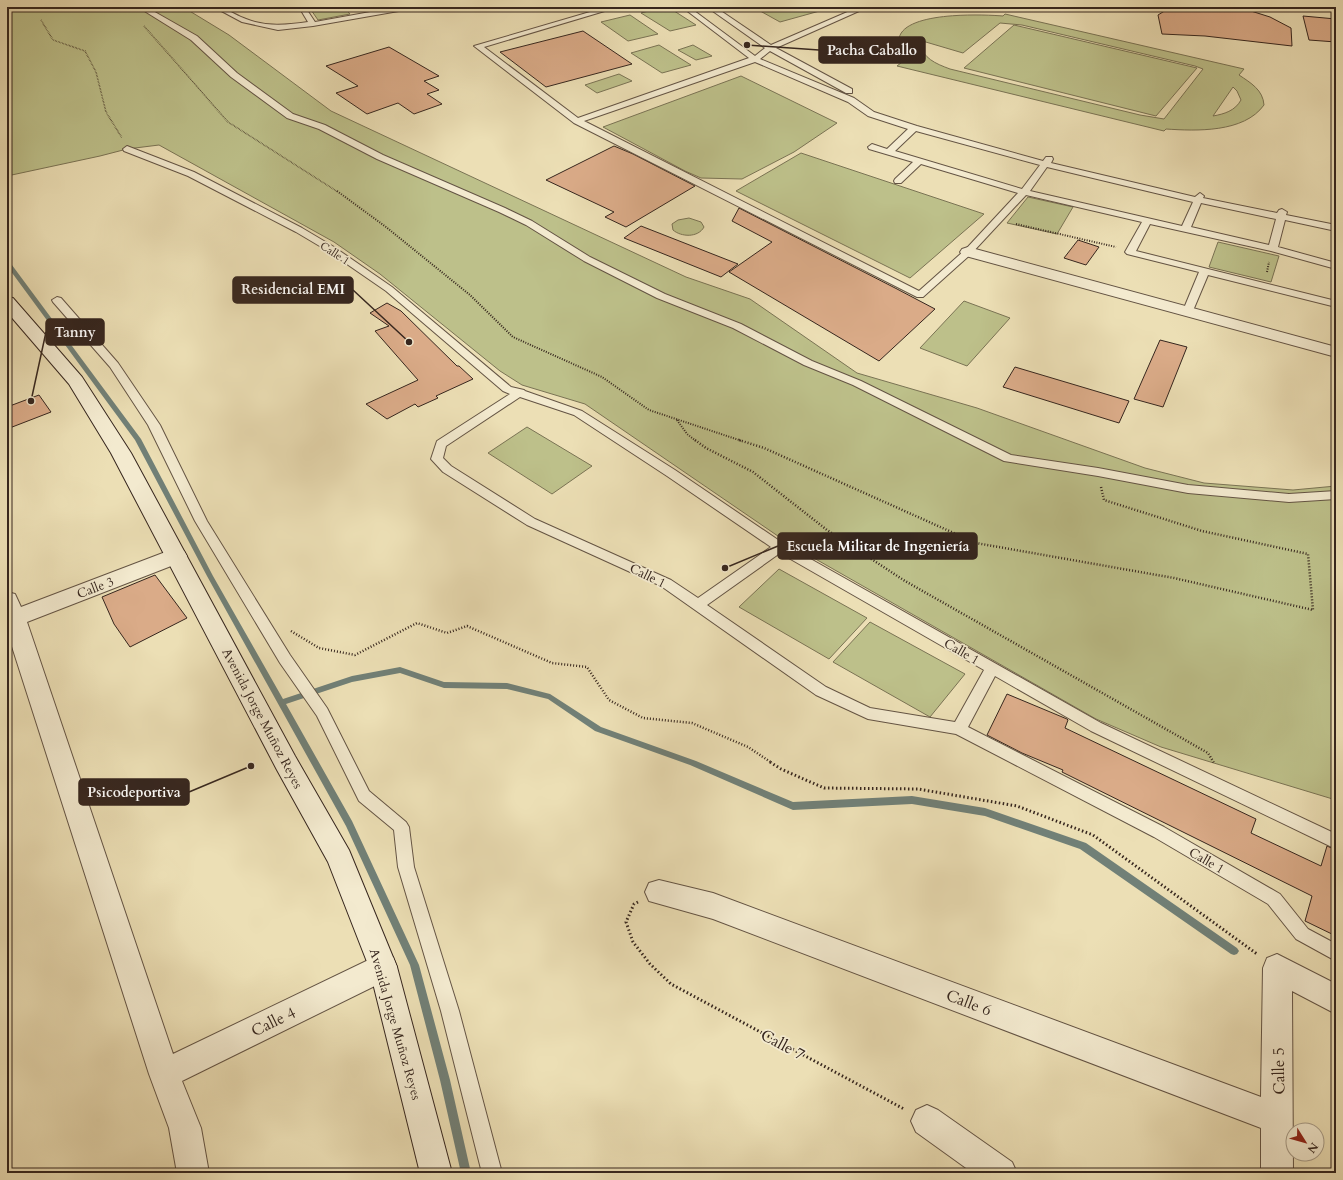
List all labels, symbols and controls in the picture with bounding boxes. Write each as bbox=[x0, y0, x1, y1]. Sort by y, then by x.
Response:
callout: Pacha Caballo bbox=[819, 37, 925, 63]
text: Pacha Caballo bbox=[827, 41, 917, 60]
street label: Calle 1 bbox=[317, 238, 352, 269]
callout: Residencial EMI bbox=[233, 277, 353, 303]
text: Residencial EMI bbox=[241, 280, 345, 299]
callout: Tanny bbox=[46, 319, 104, 345]
text: Tanny bbox=[54, 323, 96, 342]
callout: Escuela Militar de Ingeniería bbox=[778, 533, 977, 559]
text: Escuela Militar de Ingeniería bbox=[786, 537, 970, 556]
street label: Calle 1 bbox=[626, 559, 669, 592]
street label: Calle 3 bbox=[74, 573, 116, 603]
street label: Calle 1 bbox=[940, 635, 983, 669]
street label: Avenida Jorge Muñoz Reyes bbox=[217, 645, 307, 792]
callout: Psicodeportiva bbox=[79, 779, 189, 805]
text: Psicodeportiva bbox=[87, 783, 181, 802]
street label: Calle 1 bbox=[1185, 844, 1228, 878]
street label: Avenida Jorge Muñoz Reyes bbox=[365, 946, 425, 1102]
street label: Calle 6 bbox=[943, 984, 995, 1022]
street label: Calle 4 bbox=[247, 1002, 299, 1042]
street label: Calle 7 bbox=[757, 1024, 808, 1066]
street label: Calle 5 bbox=[1268, 1047, 1290, 1095]
north arrow bbox=[1285, 1122, 1325, 1162]
text: N bbox=[1303, 1139, 1321, 1156]

